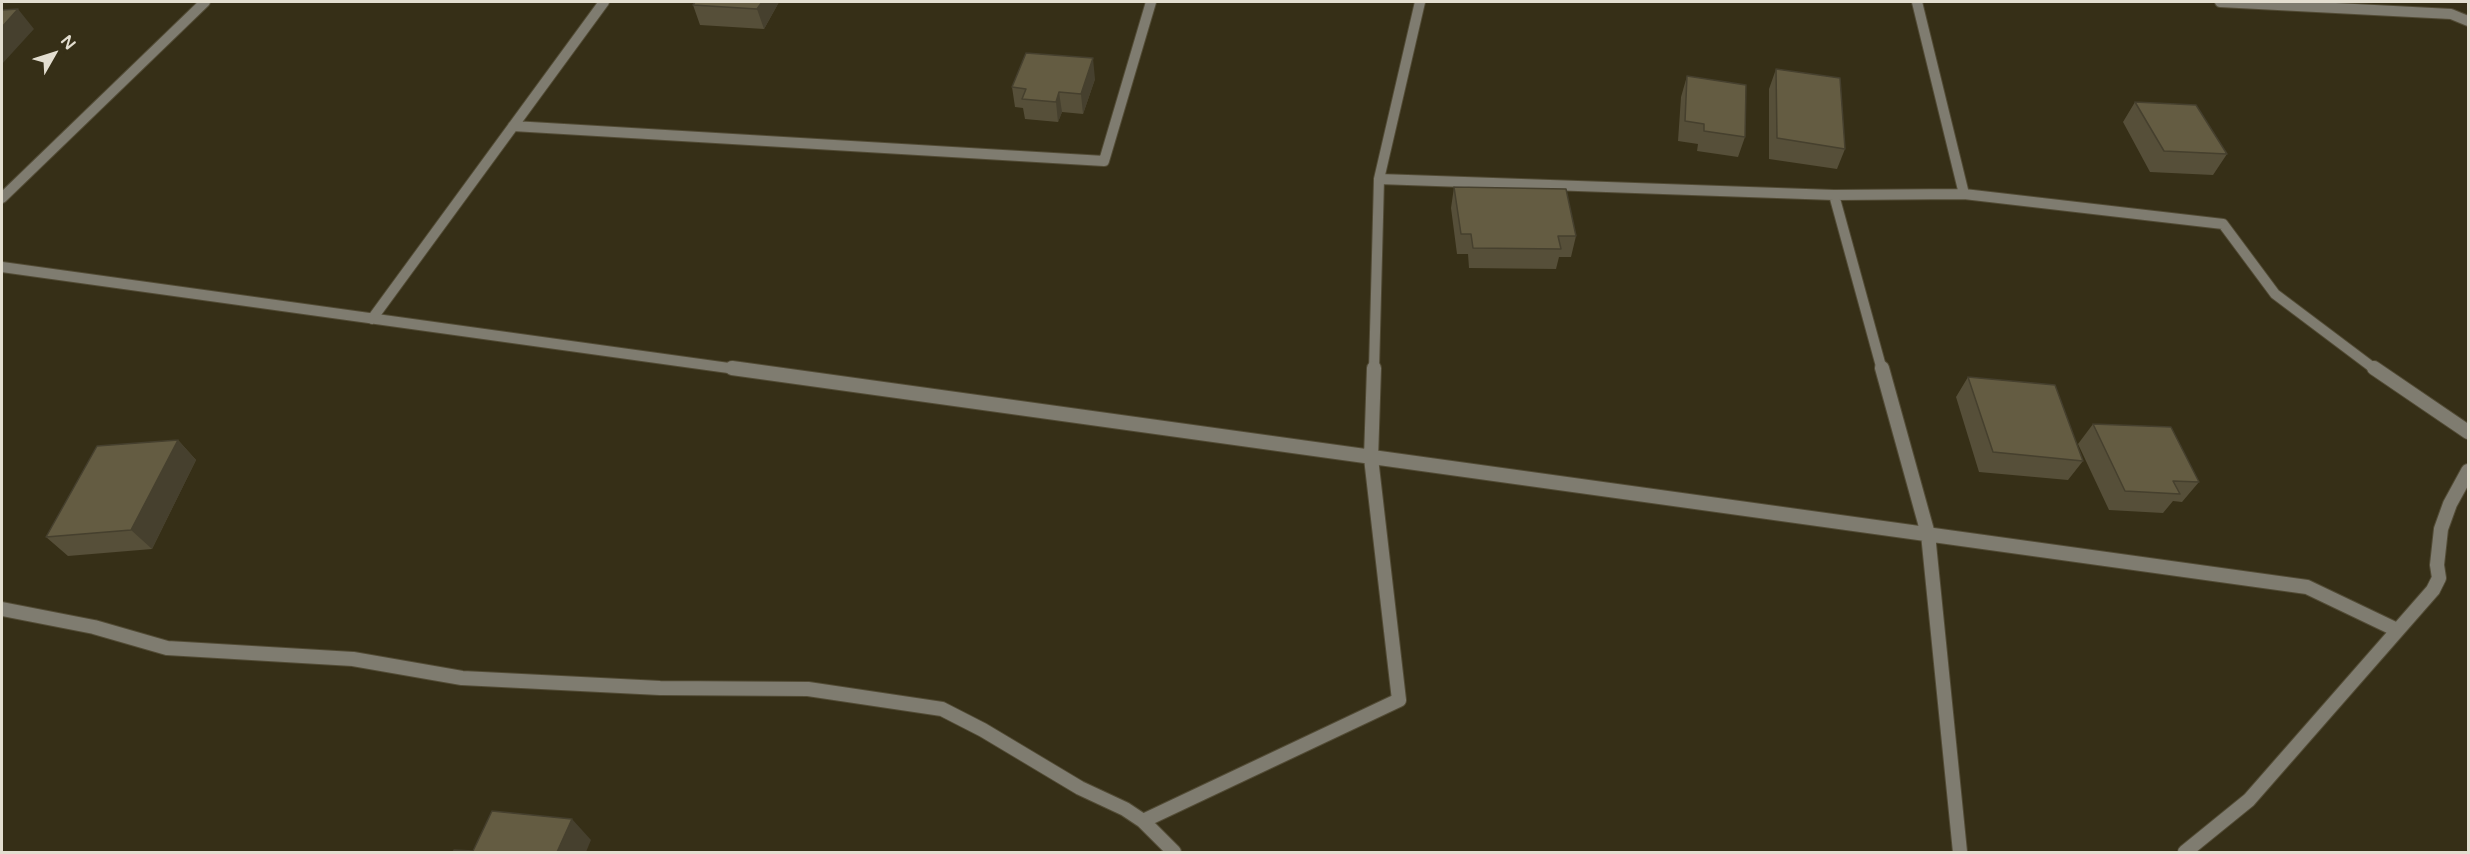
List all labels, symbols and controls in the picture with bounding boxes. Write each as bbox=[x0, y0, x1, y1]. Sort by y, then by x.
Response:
north arrow bbox=[24, 24, 84, 84]
text: N bbox=[56, 31, 80, 54]

